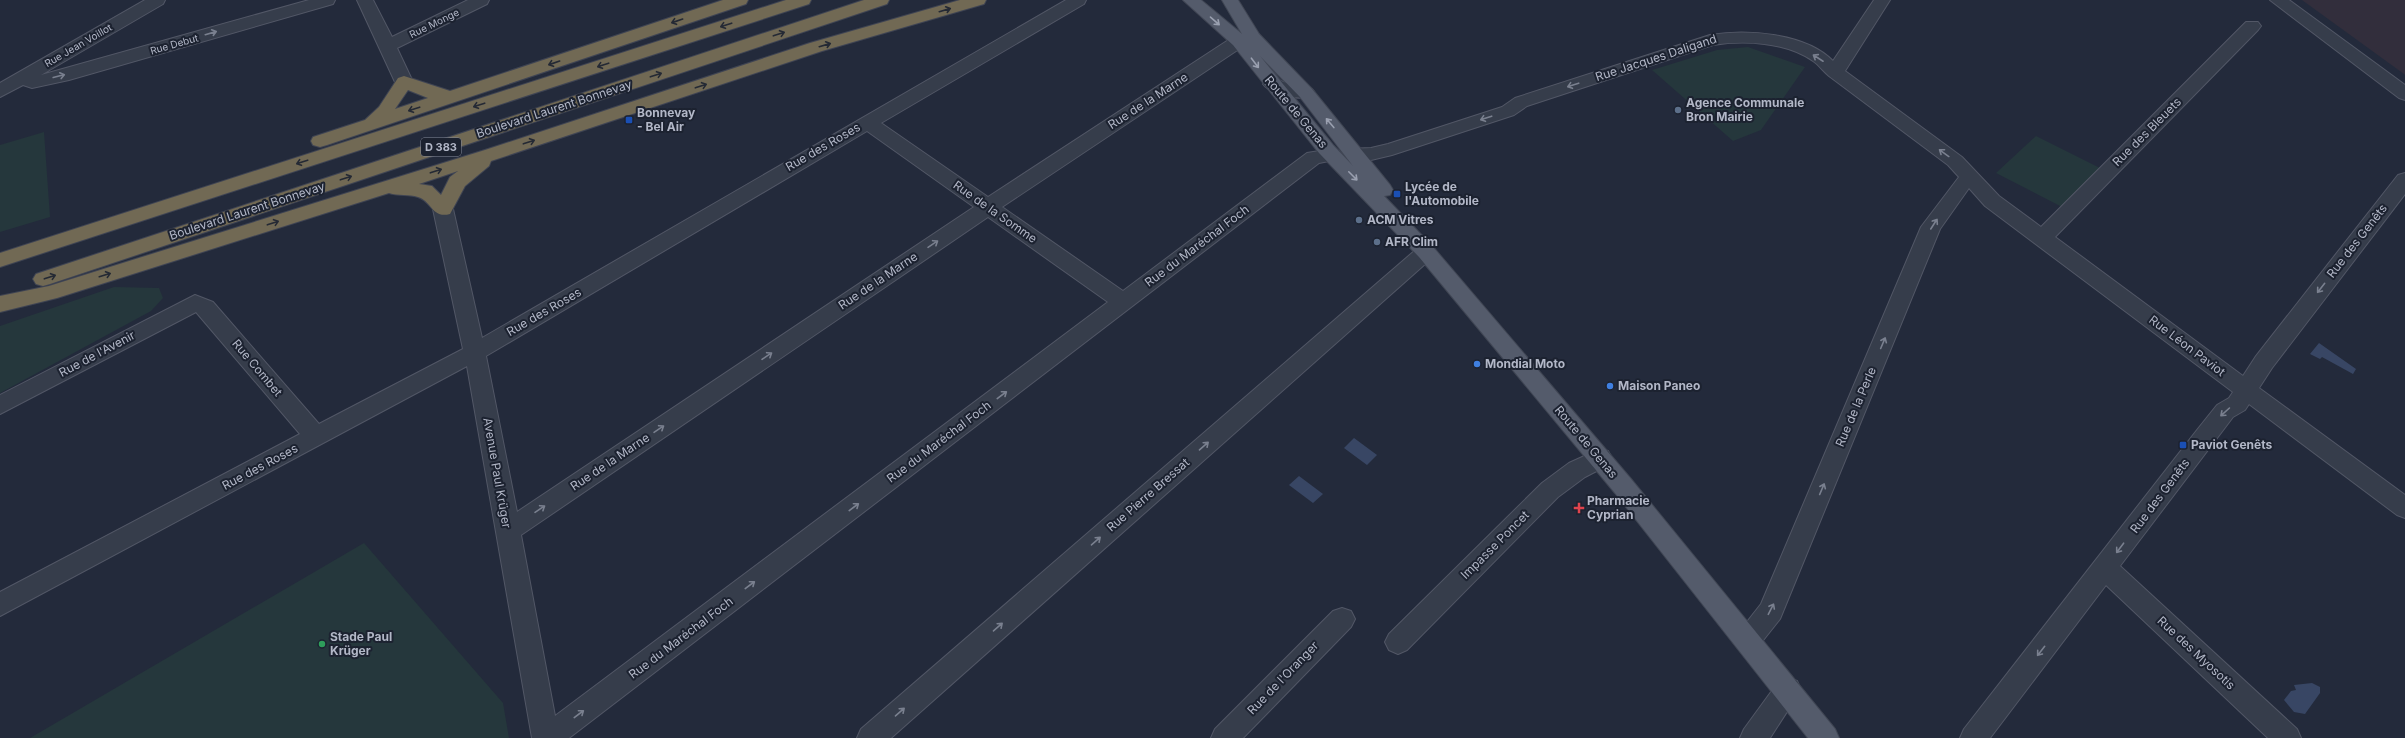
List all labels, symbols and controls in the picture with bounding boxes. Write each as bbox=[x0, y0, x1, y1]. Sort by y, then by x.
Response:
street label: Rue Monge bbox=[407, 6, 461, 40]
one-way arrow bbox=[938, 6, 951, 13]
one-way arrow bbox=[1210, 16, 1220, 25]
one-way arrow bbox=[671, 18, 683, 26]
street label: Rue Jean Voillot bbox=[42, 20, 114, 69]
one-way arrow bbox=[720, 22, 733, 29]
one-way arrow bbox=[204, 29, 217, 36]
one-way arrow bbox=[772, 30, 785, 37]
street label: Rue Debut bbox=[149, 31, 200, 57]
street label: Rue Jacques Daligand bbox=[1593, 31, 1718, 84]
one-way arrow bbox=[818, 41, 831, 48]
one-way arrow bbox=[1813, 54, 1824, 62]
one-way arrow bbox=[1251, 57, 1260, 68]
one-way arrow bbox=[548, 59, 560, 67]
one-way arrow bbox=[596, 62, 609, 69]
street label: Rue de la Marne bbox=[1105, 69, 1191, 132]
one-way arrow bbox=[649, 71, 662, 78]
one-way arrow bbox=[52, 72, 65, 80]
street label: Route de Genas bbox=[1262, 72, 1331, 151]
street label: Boulevard Laurent Bonnevay bbox=[474, 76, 634, 141]
one-way arrow bbox=[695, 81, 707, 89]
one-way arrow bbox=[1567, 81, 1579, 89]
street label: Rue des Bleuets bbox=[2109, 94, 2184, 169]
place label: Agence Communale Bron Mairie bbox=[1686, 95, 1804, 124]
one-way arrow bbox=[473, 102, 486, 109]
place label: Bonnevay - Bel Air bbox=[637, 105, 696, 134]
marker: Agence Communale Bron Mairie bbox=[1673, 105, 1683, 115]
one-way arrow bbox=[407, 106, 420, 113]
marker: Bonnevay - Bel Air bbox=[624, 115, 634, 125]
one-way arrow bbox=[1479, 115, 1492, 122]
one-way arrow bbox=[1325, 117, 1334, 128]
street label: Rue des Roses bbox=[783, 119, 863, 174]
road number: D 383 bbox=[421, 138, 461, 156]
one-way arrow bbox=[522, 138, 535, 145]
one-way arrow bbox=[1939, 149, 1950, 157]
one-way arrow bbox=[296, 159, 309, 166]
one-way arrow bbox=[429, 167, 442, 174]
one-way arrow bbox=[1348, 171, 1358, 181]
one-way arrow bbox=[340, 174, 353, 181]
street label: Rue de la Somme bbox=[951, 177, 1040, 246]
street label: Boulevard Laurent Bonnevay bbox=[167, 178, 327, 243]
place label: Lycée de l'Automobile bbox=[1405, 179, 1479, 208]
marker: Lycée de l'Automobile bbox=[1392, 189, 1402, 199]
street label: Rue des Genêts bbox=[2323, 201, 2390, 281]
street label: Rue du Maréchal Foch bbox=[1142, 202, 1252, 290]
place label: ACM Vitres bbox=[1367, 212, 1434, 227]
marker: ACM Vitres bbox=[1354, 215, 1364, 225]
one-way arrow bbox=[267, 218, 279, 226]
one-way arrow bbox=[1930, 219, 1938, 230]
place label: AFR Clim bbox=[1385, 234, 1438, 249]
marker: AFR Clim bbox=[1372, 237, 1382, 247]
one-way arrow bbox=[927, 240, 938, 248]
street label: Rue de la Marne bbox=[835, 249, 920, 313]
one-way arrow bbox=[98, 271, 111, 278]
one-way arrow bbox=[44, 273, 57, 280]
one-way arrow bbox=[2317, 282, 2325, 293]
street label: Rue des Roses bbox=[504, 284, 584, 339]
street label: Rue Léon Paviot bbox=[2146, 312, 2228, 379]
street label: Rue de l'Avenir bbox=[56, 327, 138, 380]
street label: Rue Combet bbox=[229, 336, 286, 399]
one-way arrow bbox=[1880, 338, 1887, 350]
one-way arrow bbox=[761, 352, 772, 360]
place label: Mondial Moto bbox=[1485, 356, 1565, 371]
marker: Mondial Moto bbox=[1472, 359, 1482, 369]
street label: Rue de la Perle bbox=[1832, 365, 1879, 449]
place label: Maison Paneo bbox=[1618, 378, 1700, 393]
marker: Maison Paneo bbox=[1605, 381, 1615, 391]
one-way arrow bbox=[996, 390, 1007, 399]
street label: Rue du Maréchal Foch bbox=[884, 398, 994, 486]
street label: Route de Genas bbox=[1552, 402, 1621, 481]
one-way arrow bbox=[2220, 408, 2230, 417]
street label: Avenue Paul Krüger bbox=[480, 417, 515, 530]
one-way arrow bbox=[653, 425, 664, 433]
street label: Rue de la Marne bbox=[567, 430, 652, 494]
place label: Paviot Genêts bbox=[2191, 437, 2273, 452]
street label: Rue des Roses bbox=[219, 440, 300, 493]
marker: Paviot Genêts bbox=[2178, 440, 2188, 450]
one-way arrow bbox=[1199, 442, 1209, 451]
street label: Rue Pierre Bressat bbox=[1103, 455, 1192, 535]
street label: Rue des Genêts bbox=[2127, 455, 2192, 536]
one-way arrow bbox=[1819, 483, 1826, 495]
place label: Pharmacie Cyprian bbox=[1587, 493, 1650, 522]
one-way arrow bbox=[848, 503, 859, 511]
marker: Pharmacie Cyprian bbox=[1574, 503, 1584, 513]
one-way arrow bbox=[534, 505, 545, 513]
street label: Impasse Poncet bbox=[1457, 507, 1532, 582]
one-way arrow bbox=[1090, 537, 1101, 546]
one-way arrow bbox=[2116, 543, 2124, 554]
one-way arrow bbox=[744, 581, 755, 590]
street label: Rue du Maréchal Foch bbox=[626, 594, 736, 682]
one-way arrow bbox=[1768, 603, 1775, 615]
street label: Rue des Myosotis bbox=[2154, 613, 2238, 692]
one-way arrow bbox=[992, 622, 1003, 631]
place label: Stade Paul Krüger bbox=[330, 629, 392, 658]
street label: Rue de l'Oranger bbox=[1244, 638, 1322, 717]
marker: Stade Paul Krüger bbox=[317, 639, 327, 649]
one-way arrow bbox=[2037, 646, 2045, 657]
one-way arrow bbox=[895, 708, 905, 717]
one-way arrow bbox=[574, 710, 585, 719]

